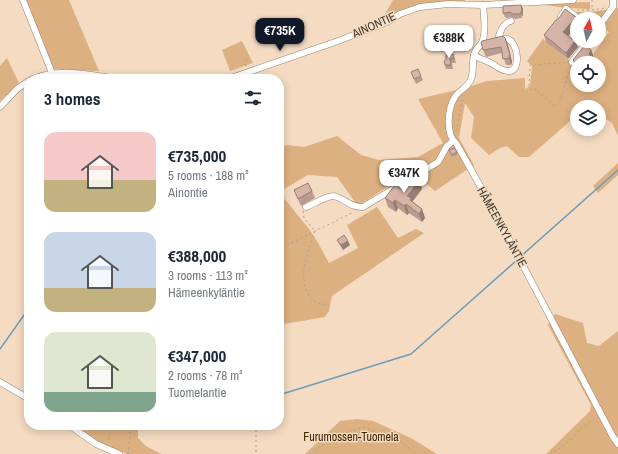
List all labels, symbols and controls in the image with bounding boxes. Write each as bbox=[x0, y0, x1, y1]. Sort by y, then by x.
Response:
street label: AINONTIE bbox=[349, 8, 398, 42]
north arrow bbox=[570, 12, 606, 48]
map controls bbox=[570, 12, 606, 136]
pin: €735K bbox=[252, 18, 308, 52]
text: €735K bbox=[264, 22, 296, 39]
pin: €388K bbox=[421, 25, 477, 59]
text: €388K bbox=[433, 29, 465, 46]
button: locate bbox=[570, 56, 606, 92]
text: 3 homes bbox=[44, 87, 101, 110]
icon: filters bbox=[242, 87, 264, 109]
button: layers bbox=[570, 100, 606, 136]
text: €735,000 bbox=[168, 144, 226, 167]
icon: home bbox=[76, 148, 124, 196]
pin: €347K bbox=[376, 160, 432, 194]
text: €347K bbox=[388, 164, 420, 181]
text: 5 rooms · 188 m² bbox=[168, 167, 249, 184]
text: Ainontie bbox=[168, 184, 208, 201]
street label: HÄMEENKYLÄNTIE bbox=[473, 184, 531, 270]
text: €388,000 bbox=[168, 244, 226, 267]
icon: home bbox=[76, 248, 124, 296]
text: 3 rooms · 113 m² bbox=[168, 267, 248, 284]
text: Hämeenkyläntie bbox=[168, 284, 245, 301]
text: €347,000 bbox=[168, 344, 226, 367]
icon: home bbox=[76, 348, 124, 396]
text: 2 rooms · 78 m² bbox=[168, 367, 243, 384]
text: Tuomelantie bbox=[168, 384, 226, 401]
park label: Furumossen-Tuomela bbox=[303, 429, 399, 445]

